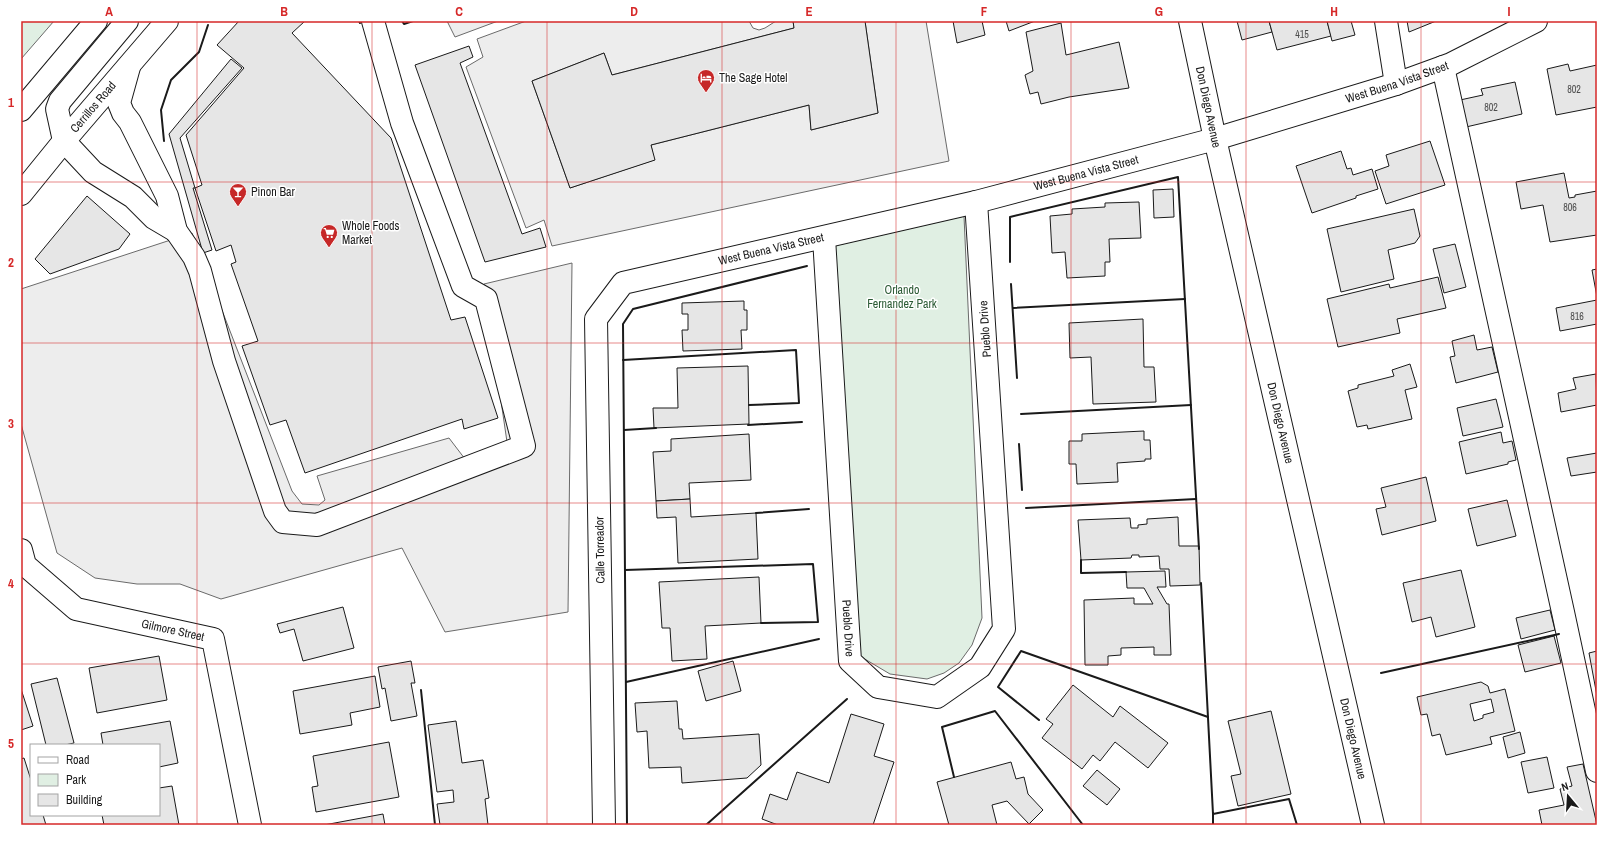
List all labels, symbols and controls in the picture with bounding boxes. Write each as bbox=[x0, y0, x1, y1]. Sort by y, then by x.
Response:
text: A bbox=[105, 3, 113, 20]
text: B bbox=[280, 3, 288, 20]
text: C bbox=[455, 3, 463, 20]
text: D bbox=[630, 3, 638, 20]
text: E bbox=[805, 3, 813, 20]
text: F bbox=[981, 3, 988, 20]
text: G bbox=[1155, 3, 1163, 20]
text: H bbox=[1330, 3, 1338, 20]
text: I bbox=[1508, 3, 1511, 20]
house number: 415 bbox=[1295, 28, 1309, 41]
street label: West Buena Vista Street bbox=[1344, 58, 1451, 107]
street label: Don Diego Avenue bbox=[1192, 65, 1225, 149]
hotel icon: The Sage Hotel bbox=[696, 68, 716, 93]
place label: The Sage Hotel bbox=[719, 70, 787, 86]
street label: Cerrillos Road bbox=[67, 78, 120, 136]
house number: 802 bbox=[1567, 83, 1581, 96]
text: 1 bbox=[8, 94, 14, 111]
house number: 802 bbox=[1484, 101, 1498, 114]
street label: West Buena Vista Street bbox=[1032, 151, 1140, 194]
bar icon: Pinon Bar bbox=[228, 182, 248, 207]
place label: Pinon Bar bbox=[251, 184, 295, 200]
house number: 806 bbox=[1563, 201, 1577, 214]
place label: Whole Foods Market bbox=[342, 218, 400, 248]
supermarket icon: Whole Foods Market bbox=[319, 223, 339, 248]
street label: West Buena Vista Street bbox=[717, 229, 826, 269]
text: 2 bbox=[8, 254, 14, 271]
park label: Orlando Fernandez Park bbox=[867, 282, 937, 312]
street label: Pueblo Drive bbox=[975, 300, 995, 358]
house number: 816 bbox=[1570, 310, 1584, 323]
street label: Don Diego Avenue bbox=[1263, 381, 1297, 465]
text: 3 bbox=[8, 415, 14, 432]
street label: Calle Torreador bbox=[591, 516, 609, 584]
text: 4 bbox=[8, 575, 14, 592]
street label: Pueblo Drive bbox=[838, 599, 858, 657]
street label: Gilmore Street bbox=[140, 616, 206, 645]
street label: Don Diego Avenue bbox=[1336, 697, 1370, 781]
text: 5 bbox=[8, 735, 14, 752]
legend bbox=[30, 744, 160, 816]
text: Road bbox=[66, 752, 90, 768]
text: Park bbox=[66, 772, 86, 788]
north arrow bbox=[1548, 776, 1588, 816]
text: N bbox=[1560, 779, 1570, 794]
text: Building bbox=[66, 792, 103, 808]

